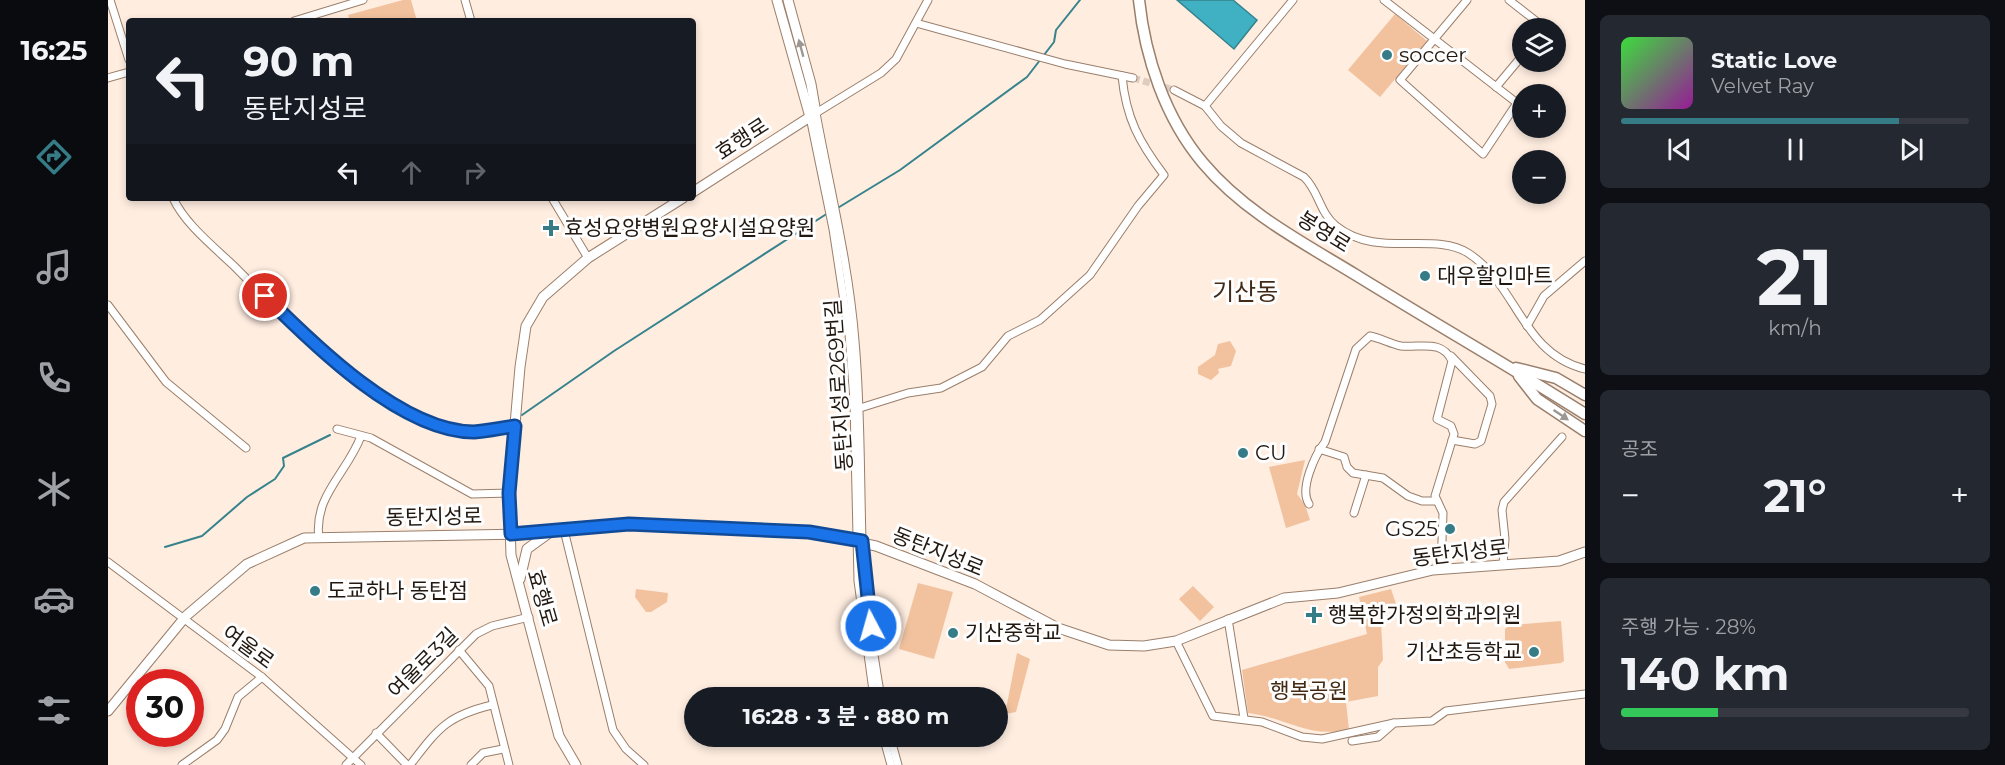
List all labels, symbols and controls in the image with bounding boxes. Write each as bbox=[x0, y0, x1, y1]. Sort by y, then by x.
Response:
map controls bbox=[1512, 18, 1566, 204]
button: layers bbox=[1512, 18, 1566, 72]
text: 16:25 bbox=[21, 34, 87, 67]
text: 90 m bbox=[243, 35, 354, 87]
one-way arrow bbox=[796, 38, 806, 57]
icon: left bbox=[144, 42, 222, 120]
place label: soccer bbox=[1399, 42, 1467, 67]
text: Static Love bbox=[1711, 47, 1837, 74]
marker: soccer bbox=[1380, 48, 1394, 62]
text: Velvet Ray bbox=[1711, 74, 1814, 98]
button: + bbox=[1512, 84, 1566, 138]
text: 동탄지성로 bbox=[243, 92, 367, 125]
street label: 효행로 bbox=[711, 112, 773, 165]
icon: previous bbox=[1663, 133, 1696, 166]
icon: pause bbox=[1779, 133, 1812, 166]
icon: next bbox=[1895, 133, 1928, 166]
icon: directions bbox=[33, 136, 75, 178]
button: − bbox=[1512, 150, 1566, 204]
icon: left bbox=[332, 156, 365, 189]
icon: ahead bbox=[395, 156, 428, 189]
icon: right bbox=[458, 156, 491, 189]
street label: 봉영로 bbox=[1293, 206, 1355, 258]
place label: 효성요양병원요양시설요양원 bbox=[564, 215, 815, 240]
marker: 효성요양병원요양시설요양원 bbox=[542, 219, 560, 237]
text: 21 bbox=[1757, 229, 1833, 325]
icon: music bbox=[33, 246, 75, 288]
place label: 대우할인마트 bbox=[1437, 263, 1553, 288]
marker: 대우할인마트 bbox=[1418, 269, 1432, 283]
pin bbox=[239, 270, 290, 321]
district label: 기산동 bbox=[1212, 277, 1278, 306]
icon: arrive bbox=[248, 279, 281, 312]
street label: 동탄지성로269번길 bbox=[820, 298, 857, 472]
text: km/h bbox=[1768, 316, 1822, 340]
icon: phone bbox=[33, 357, 75, 399]
one-way arrow bbox=[1553, 409, 1569, 420]
text: 공조 bbox=[1621, 437, 1658, 461]
place label: CU bbox=[1255, 440, 1287, 465]
marker: CU bbox=[1236, 446, 1250, 460]
icon: climate bbox=[33, 468, 75, 510]
text: 21° bbox=[1763, 468, 1827, 523]
text: − bbox=[1621, 475, 1640, 515]
text: + bbox=[1950, 475, 1969, 515]
street label: 동탄지성로 bbox=[385, 503, 483, 530]
place label: GS25 bbox=[1385, 516, 1438, 541]
street label: 동탄지성로 bbox=[889, 522, 988, 581]
marker: GS25 bbox=[1443, 522, 1457, 536]
street label: 동탄지성로 bbox=[1410, 534, 1509, 571]
street label: 효행로 bbox=[522, 567, 562, 629]
icon: car bbox=[33, 578, 75, 620]
place label: 도쿄하나 동탄점 bbox=[327, 578, 468, 603]
marker: 도쿄하나 동탄점 bbox=[308, 584, 322, 598]
position arrow bbox=[839, 594, 903, 658]
place label: 행복한가정의학과의원 bbox=[1328, 602, 1521, 627]
marker: 행복한가정의학과의원 bbox=[1305, 606, 1323, 624]
text: 주행 가능 · 28% bbox=[1621, 615, 1756, 639]
street label: 여울로 bbox=[217, 619, 279, 674]
place label: 기산중학교 bbox=[965, 620, 1062, 645]
street label: 여울로3길 bbox=[382, 622, 463, 703]
marker: 기산중학교 bbox=[946, 626, 960, 640]
place label: 기산초등학교 bbox=[1406, 639, 1522, 664]
marker: 기산초등학교 bbox=[1527, 645, 1541, 659]
text: 140 km bbox=[1621, 646, 1789, 701]
speed limit sign: 30 bbox=[126, 669, 204, 747]
park label: 행복공원 bbox=[1270, 678, 1348, 703]
icon: filters bbox=[33, 689, 75, 731]
text: 16:28 · 3 분 · 880 m bbox=[743, 703, 949, 730]

